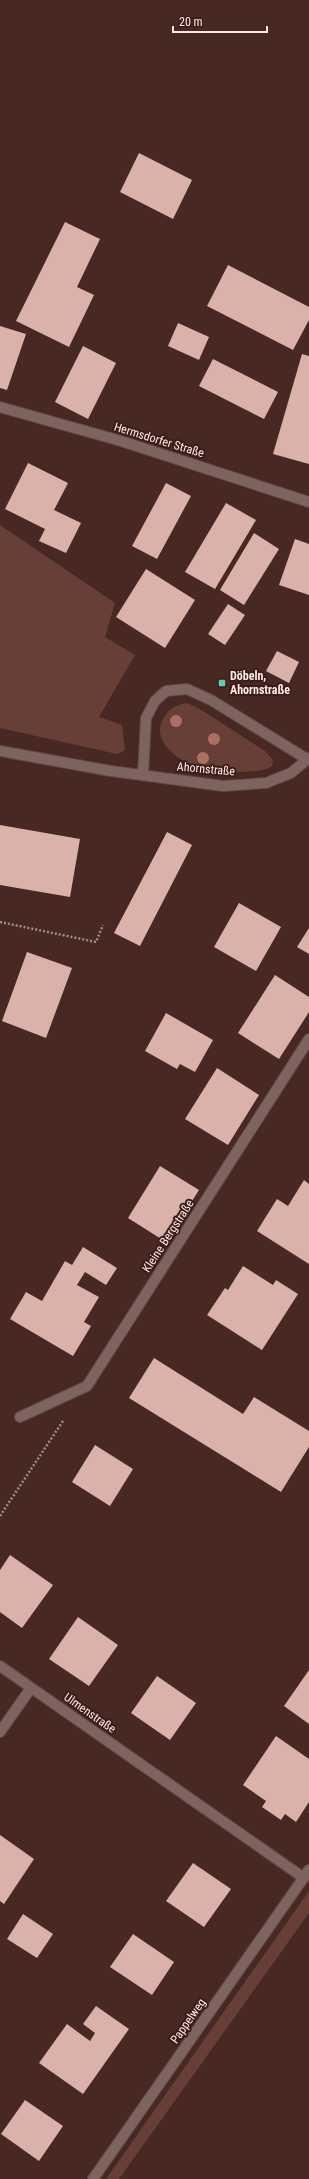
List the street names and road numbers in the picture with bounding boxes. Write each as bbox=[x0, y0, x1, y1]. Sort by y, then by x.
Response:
street label: Hermsdorfer Straße bbox=[112, 420, 206, 460]
street label: Ahornstraße bbox=[176, 759, 236, 779]
street label: Kleine Bergstraße bbox=[139, 1197, 197, 1275]
street label: Ulmenstraße bbox=[61, 1690, 119, 1736]
street label: Pappelweg bbox=[167, 1996, 209, 2046]

